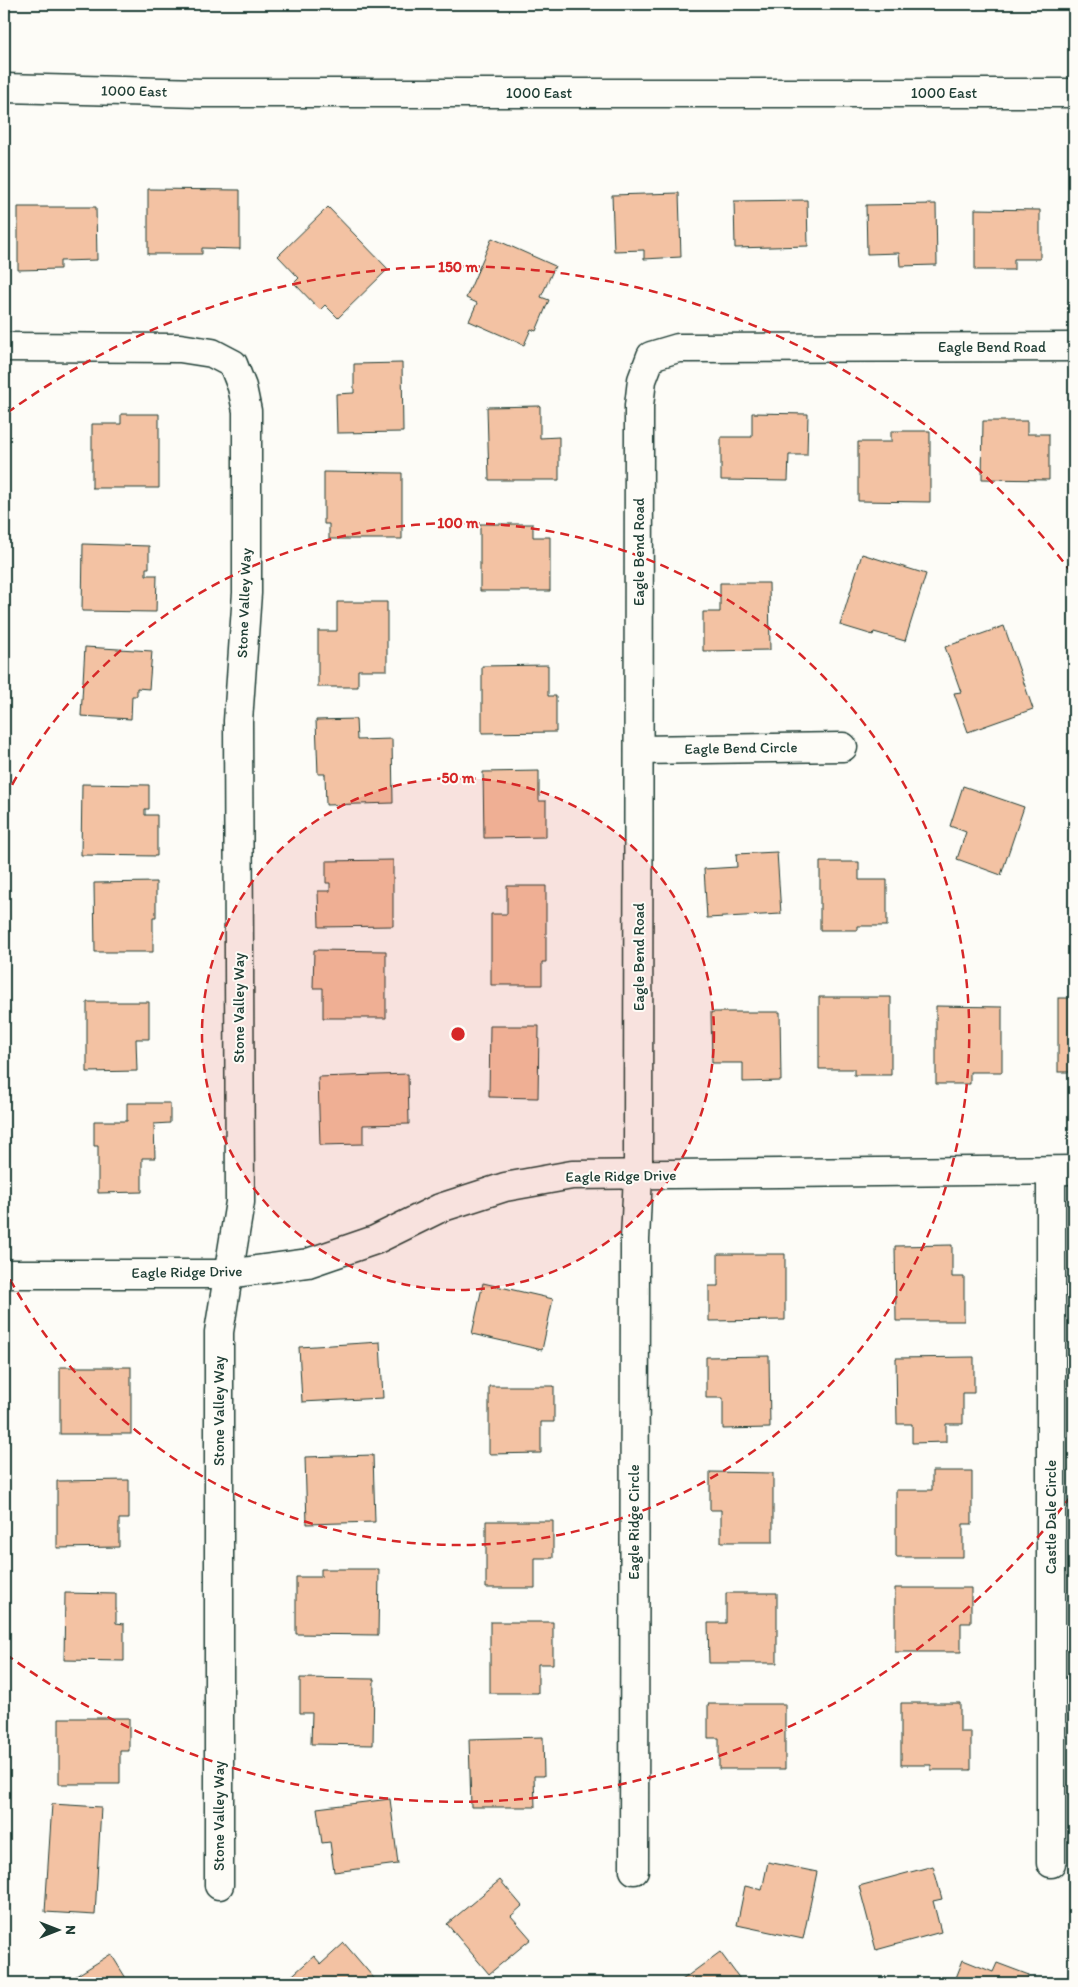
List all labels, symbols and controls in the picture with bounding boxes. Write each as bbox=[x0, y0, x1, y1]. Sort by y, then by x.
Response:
street label: 1000 East bbox=[101, 81, 168, 101]
street label: 1000 East bbox=[506, 84, 573, 102]
street label: 1000 East bbox=[911, 84, 978, 102]
text: 150 m bbox=[438, 258, 478, 276]
street label: Eagle Bend Road bbox=[938, 338, 1046, 356]
street label: Eagle Bend Road bbox=[630, 498, 648, 606]
text: 100 m bbox=[437, 514, 479, 532]
street label: Stone Valley Way bbox=[233, 548, 255, 658]
street label: Eagle Bend Circle bbox=[684, 738, 798, 758]
text: 50 m bbox=[441, 769, 475, 787]
street label: Eagle Bend Road bbox=[630, 903, 648, 1011]
street label: Stone Valley Way bbox=[230, 953, 248, 1063]
centre of rings bbox=[449, 1025, 467, 1043]
street label: Eagle Ridge Drive bbox=[565, 1166, 677, 1186]
street label: Eagle Ridge Drive bbox=[131, 1262, 243, 1282]
street label: Stone Valley Way bbox=[210, 1356, 228, 1466]
street label: Castle Dale Circle bbox=[1042, 1460, 1060, 1574]
street label: Eagle Ridge Circle bbox=[625, 1464, 643, 1580]
street label: Stone Valley Way bbox=[210, 1761, 228, 1871]
north arrow bbox=[32, 1904, 82, 1954]
text: N bbox=[62, 1925, 79, 1935]

